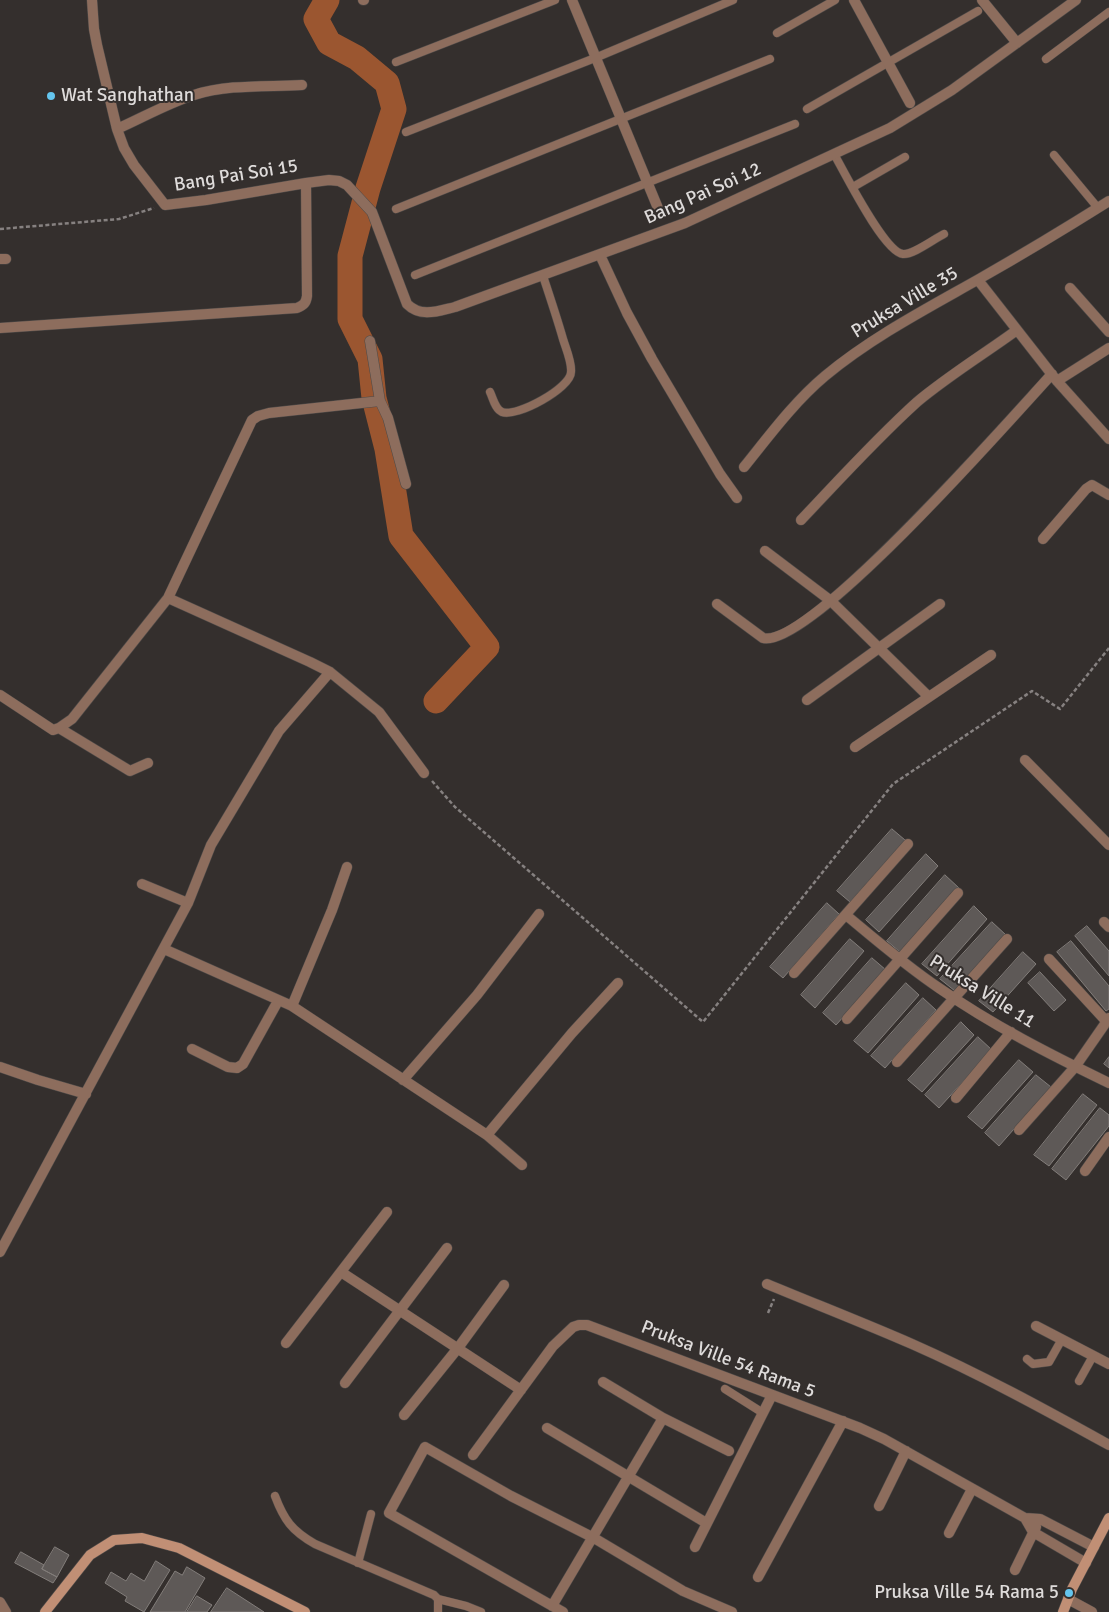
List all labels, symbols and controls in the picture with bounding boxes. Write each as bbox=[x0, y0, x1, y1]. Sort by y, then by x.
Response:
place label: Wat Sanghathan bbox=[61, 85, 194, 107]
marker: Wat Sanghathan bbox=[45, 90, 57, 102]
street label: Bang Pai Soi 15 bbox=[172, 155, 300, 197]
street label: Bang Pai Soi 12 bbox=[641, 158, 765, 230]
street label: Pruksa Ville 35 bbox=[847, 262, 963, 344]
street label: Pruksa Ville 11 bbox=[925, 950, 1039, 1034]
street label: Pruksa Ville 54 Rama 5 bbox=[638, 1316, 818, 1404]
place label: Pruksa Ville 54 Rama 5 bbox=[874, 1582, 1059, 1604]
marker: Pruksa Ville 54 Rama 5 bbox=[1063, 1587, 1075, 1599]

